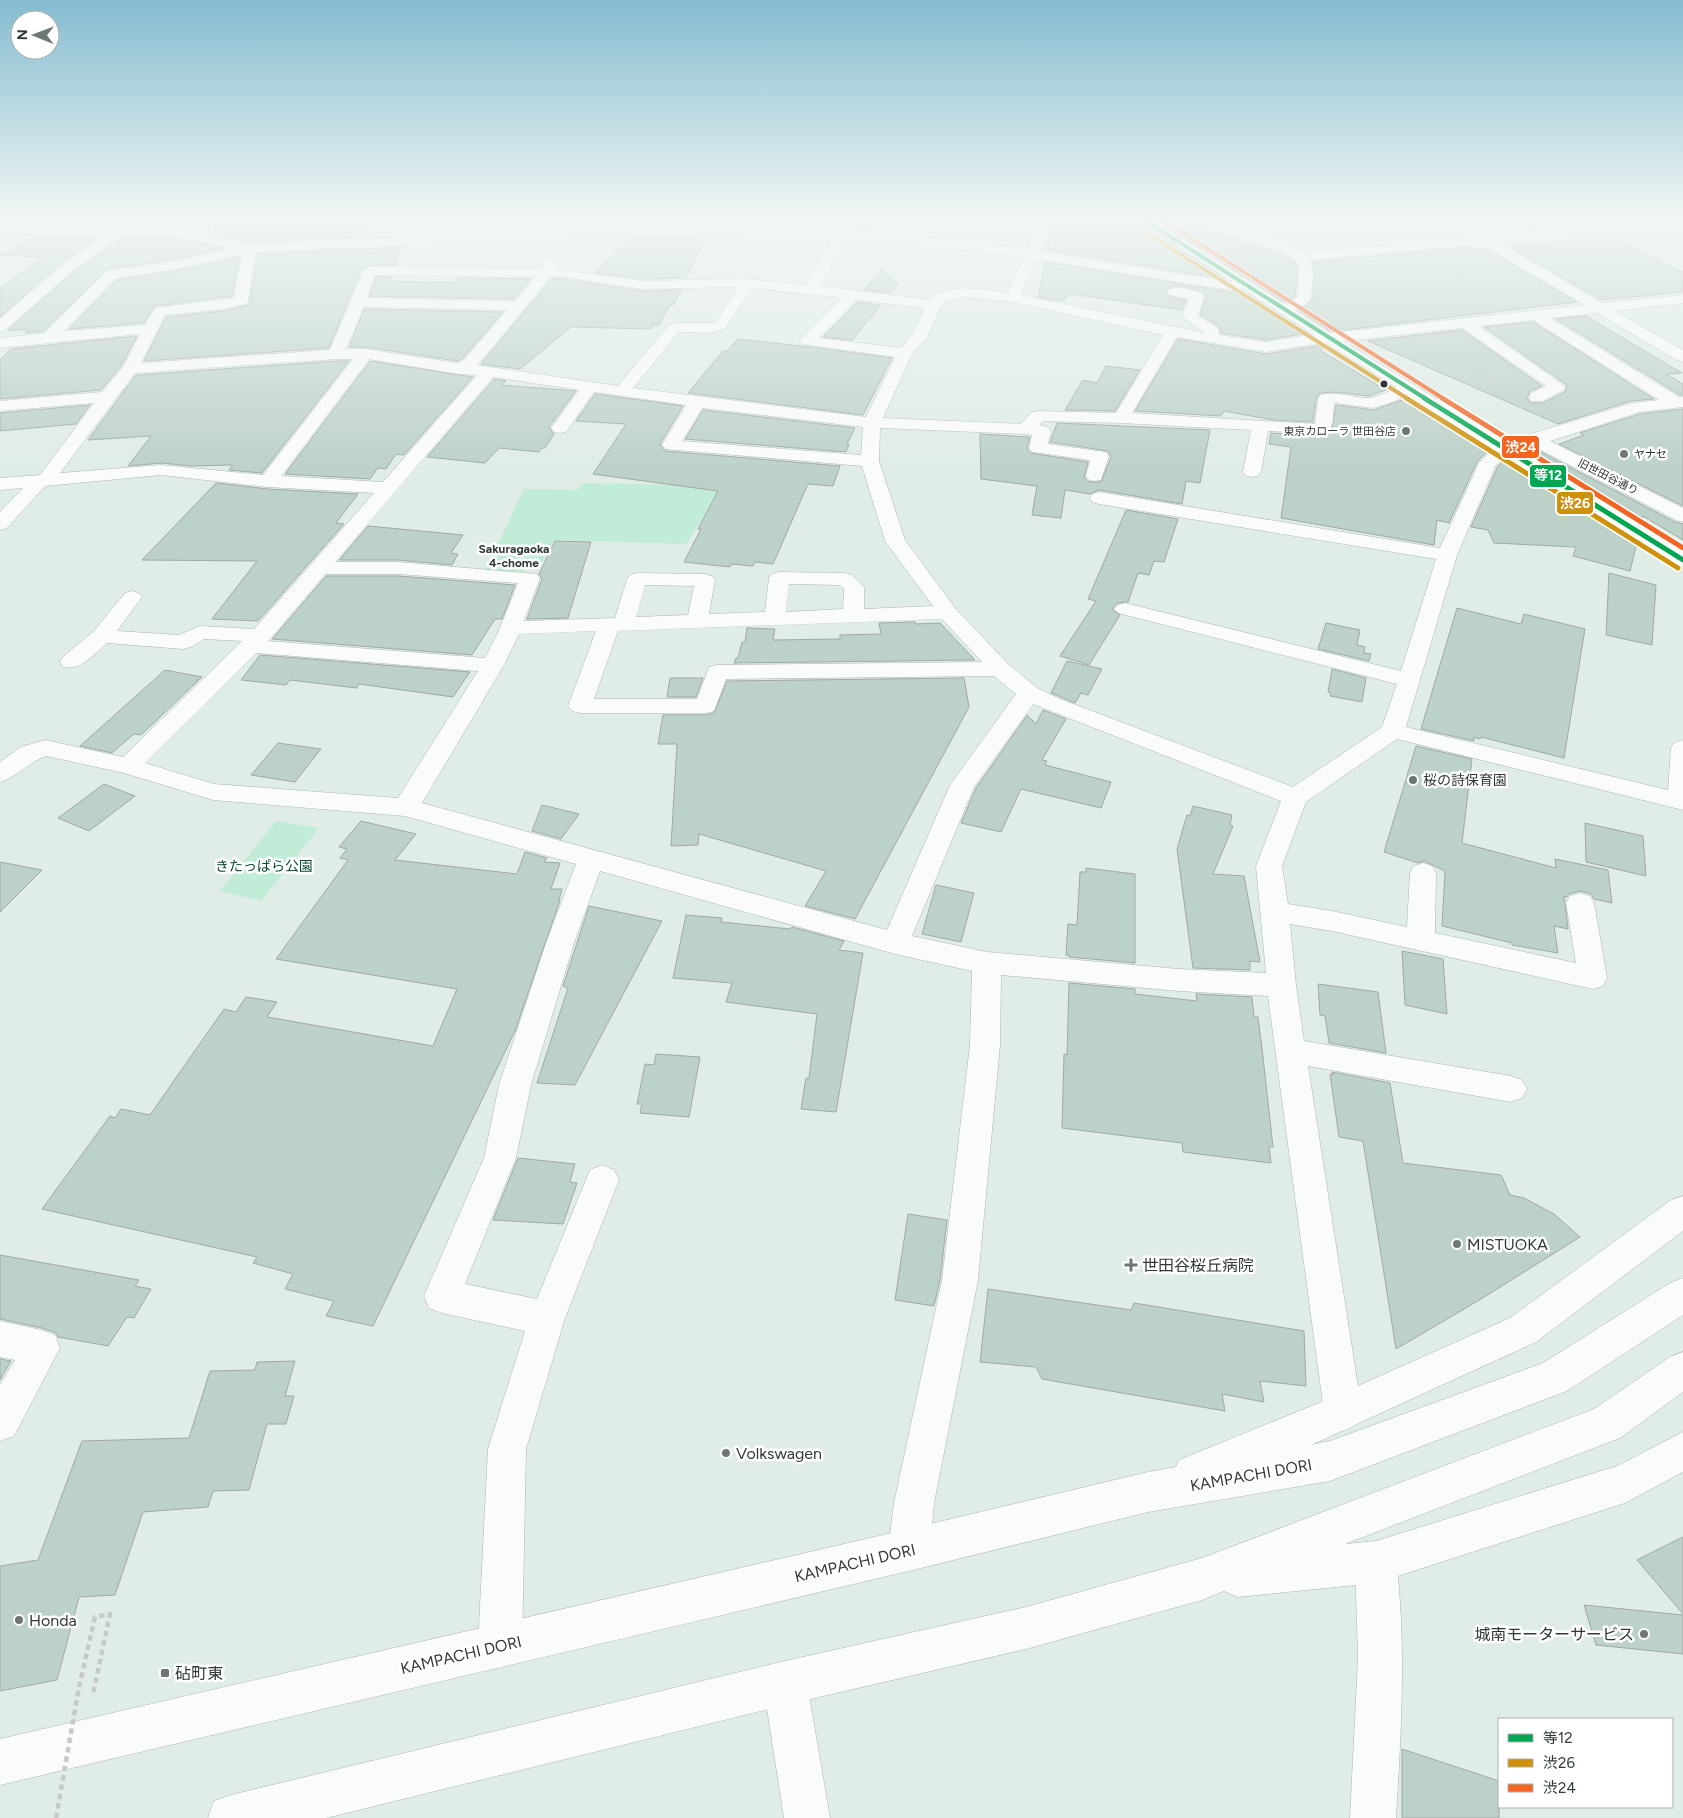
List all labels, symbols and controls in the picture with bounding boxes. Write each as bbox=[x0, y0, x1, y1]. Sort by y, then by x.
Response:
north arrow bbox=[10, 10, 60, 60]
text: N bbox=[14, 29, 31, 40]
unlabelled marker bbox=[1379, 379, 1389, 389]
place label: 東京カローラ 世田谷店 bbox=[1283, 425, 1396, 438]
marker: 東京カローラ 世田谷店 bbox=[1400, 425, 1412, 437]
line badge: 渋24 bbox=[1501, 435, 1540, 459]
text: 渋24 bbox=[1506, 439, 1537, 456]
marker: ヤナセ bbox=[1618, 448, 1630, 460]
place label: ヤナセ bbox=[1634, 448, 1667, 461]
street label: 旧世田谷通り bbox=[1576, 456, 1640, 498]
line badge: 等12 bbox=[1529, 464, 1567, 488]
text: 等12 bbox=[1534, 467, 1562, 484]
line badge: 渋26 bbox=[1556, 491, 1594, 515]
text: 渋26 bbox=[1560, 495, 1590, 512]
district label: Sakuragaoka 4-chome bbox=[478, 542, 550, 570]
place label: 桜の詩保育園 bbox=[1423, 772, 1507, 789]
marker: 桜の詩保育園 bbox=[1407, 774, 1419, 786]
park label: きたっぱら公園 bbox=[215, 858, 313, 875]
place label: MISTUOKA bbox=[1467, 1235, 1548, 1254]
marker: MISTUOKA bbox=[1451, 1238, 1463, 1250]
place label: 世田谷桜丘病院 bbox=[1142, 1256, 1254, 1275]
marker: 世田谷桜丘病院 bbox=[1124, 1258, 1138, 1272]
place label: Volkswagen bbox=[736, 1444, 822, 1463]
marker: Volkswagen bbox=[720, 1447, 732, 1459]
street label: KAMPACHI DORI bbox=[1189, 1455, 1313, 1495]
street label: KAMPACHI DORI bbox=[793, 1540, 917, 1586]
place label: Honda bbox=[29, 1611, 77, 1630]
marker: Honda bbox=[13, 1614, 25, 1626]
place label: 城南モーターサービス bbox=[1474, 1625, 1634, 1644]
marker: 城南モーターサービス bbox=[1638, 1628, 1650, 1640]
street label: KAMPACHI DORI bbox=[399, 1632, 523, 1678]
place label: 砧町東 bbox=[175, 1664, 223, 1683]
marker: 砧町東 bbox=[159, 1667, 171, 1679]
legend bbox=[1498, 1718, 1673, 1808]
text: 等12 bbox=[1543, 1729, 1573, 1747]
text: 渋26 bbox=[1543, 1754, 1575, 1772]
text: 渋24 bbox=[1543, 1779, 1576, 1797]

